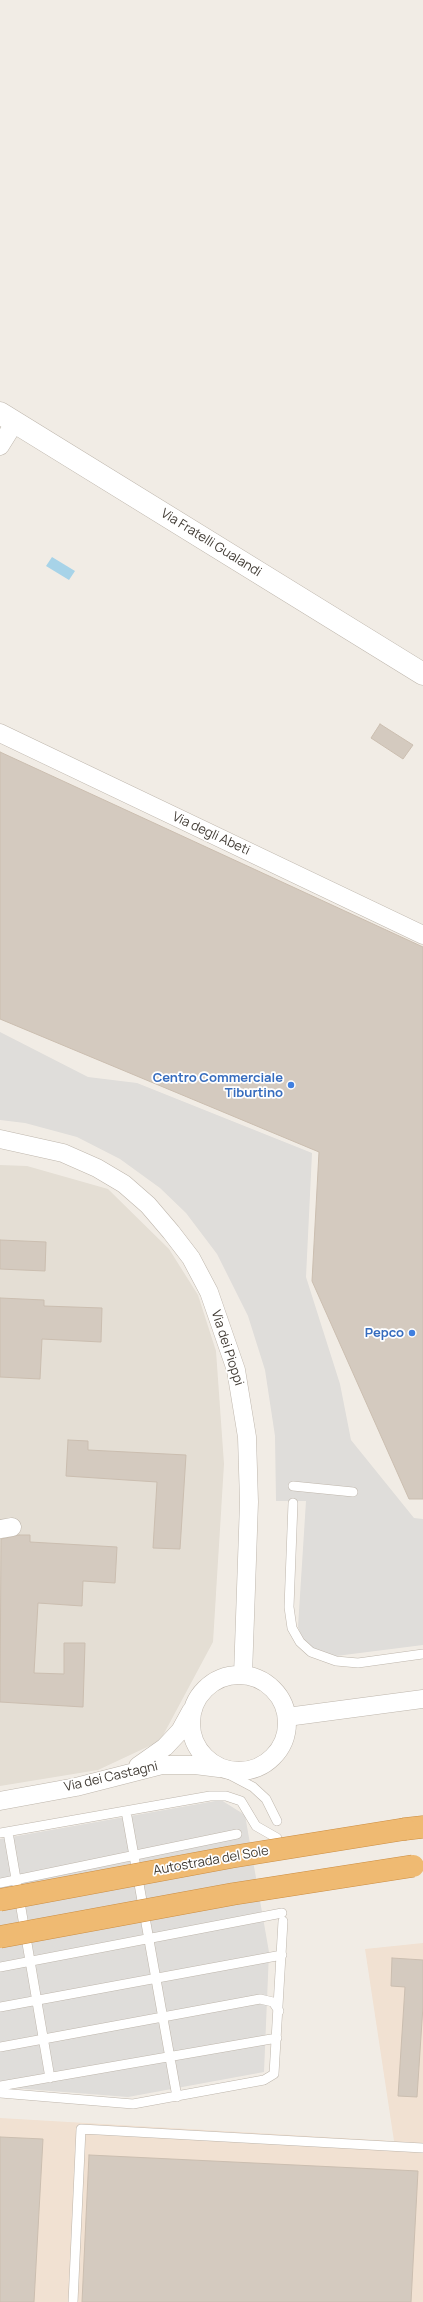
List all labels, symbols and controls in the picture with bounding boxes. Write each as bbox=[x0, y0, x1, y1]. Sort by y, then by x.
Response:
street label: Via Fratelli Gualandi bbox=[158, 506, 264, 580]
street label: Via degli Abeti bbox=[170, 809, 252, 859]
place label: Centro Commerciale Tiburtino bbox=[153, 1070, 283, 1101]
marker: Centro Commerciale Tiburtino bbox=[286, 1080, 296, 1090]
street label: Via dei Pioppi bbox=[207, 1308, 247, 1388]
place label: Pepco bbox=[365, 1325, 404, 1341]
marker: Pepco bbox=[407, 1328, 417, 1338]
street label: Via dei Castagni bbox=[63, 1759, 159, 1795]
street label: Autostrada del Sole bbox=[152, 1843, 270, 1879]

